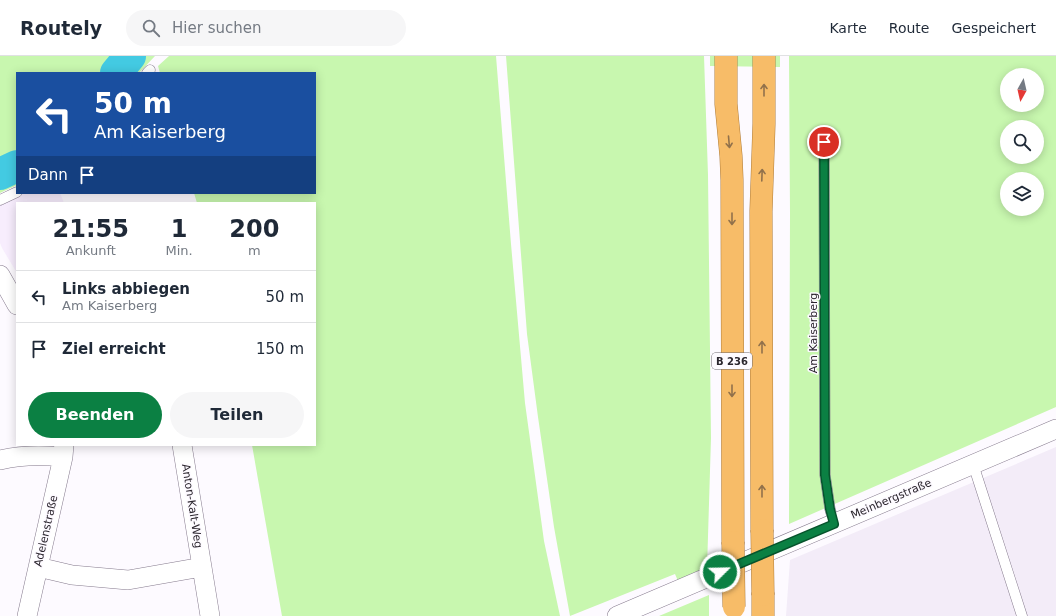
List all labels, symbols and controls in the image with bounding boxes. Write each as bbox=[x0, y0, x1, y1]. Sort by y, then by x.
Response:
search box bbox=[126, 10, 406, 46]
text: Routely bbox=[20, 17, 102, 39]
icon: search bbox=[140, 17, 162, 39]
text: Hier suchen bbox=[172, 19, 262, 37]
text: Karte bbox=[829, 20, 867, 36]
text: Route bbox=[889, 20, 929, 36]
text: Gespeichert bbox=[951, 20, 1036, 36]
north arrow bbox=[1000, 68, 1044, 112]
map controls bbox=[1000, 68, 1044, 216]
one-way arrow bbox=[760, 84, 768, 97]
text: 50 m bbox=[94, 87, 172, 120]
icon: left bbox=[28, 88, 80, 140]
button: search bbox=[1000, 120, 1044, 164]
text: Am Kaiserberg bbox=[94, 121, 226, 142]
pin bbox=[807, 125, 841, 159]
icon: arrive bbox=[813, 131, 835, 153]
one-way arrow bbox=[726, 135, 733, 148]
icon: arrive bbox=[76, 164, 98, 186]
text: Dann bbox=[28, 166, 68, 184]
one-way arrow bbox=[758, 169, 766, 182]
button: layers bbox=[1000, 172, 1044, 216]
one-way arrow bbox=[728, 212, 736, 225]
text: 21:55 bbox=[53, 215, 129, 243]
text: 1 bbox=[171, 215, 187, 243]
text: 200 bbox=[229, 215, 279, 243]
text: Ankunft bbox=[66, 243, 116, 258]
text: Min. bbox=[166, 243, 193, 258]
text: m bbox=[248, 243, 261, 258]
text: Links abbiegen bbox=[62, 280, 190, 298]
icon: left bbox=[28, 286, 50, 308]
text: 50 m bbox=[266, 288, 304, 306]
street label: Am Kaiserberg bbox=[807, 293, 820, 373]
text: Am Kaiserberg bbox=[62, 298, 157, 313]
icon: arrive bbox=[28, 338, 50, 360]
text: Ziel erreicht bbox=[62, 340, 166, 358]
text: 150 m bbox=[256, 340, 304, 358]
one-way arrow bbox=[758, 341, 766, 354]
road number: B 236 bbox=[712, 353, 752, 369]
one-way arrow bbox=[728, 384, 736, 397]
button: Beenden bbox=[28, 392, 162, 438]
button: Teilen bbox=[170, 392, 304, 438]
street label: Anton-Kalt-Weg bbox=[179, 463, 205, 549]
street label: Meinbergstraße bbox=[849, 476, 933, 522]
one-way arrow bbox=[758, 485, 766, 498]
street label: Adelenstraße bbox=[31, 494, 61, 568]
position arrow bbox=[699, 551, 741, 593]

